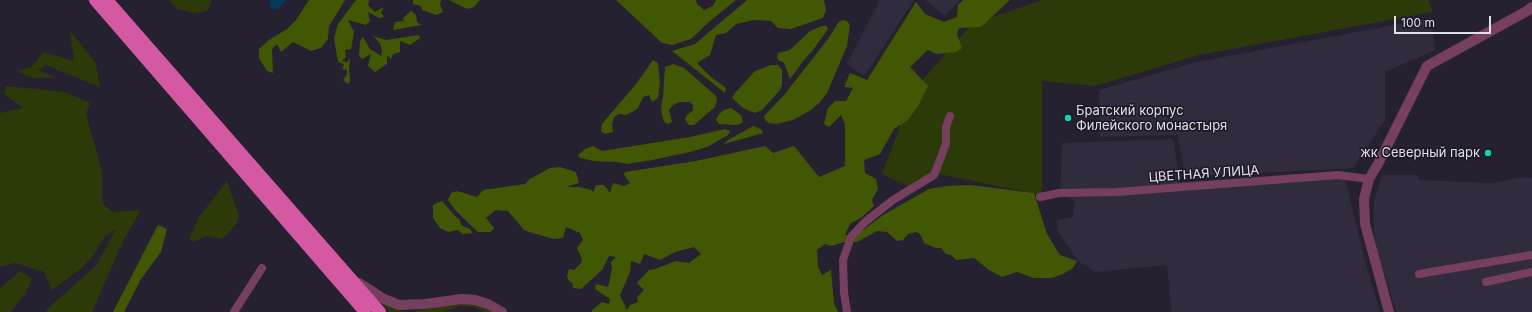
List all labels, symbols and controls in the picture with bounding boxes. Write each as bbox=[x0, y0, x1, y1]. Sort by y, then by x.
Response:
scale bar bbox=[1396, 8, 1493, 34]
text: 100 m bbox=[1401, 15, 1435, 30]
place label: Братский корпус Филейского монастыря bbox=[1076, 103, 1227, 134]
marker: Братский корпус Филейского монастыря bbox=[1063, 113, 1073, 123]
place label: жк Северный парк bbox=[1360, 145, 1480, 161]
marker: жк Северный парк bbox=[1483, 148, 1493, 158]
street label: ЦВЕТНАЯ УЛИЦА bbox=[1148, 162, 1260, 186]

